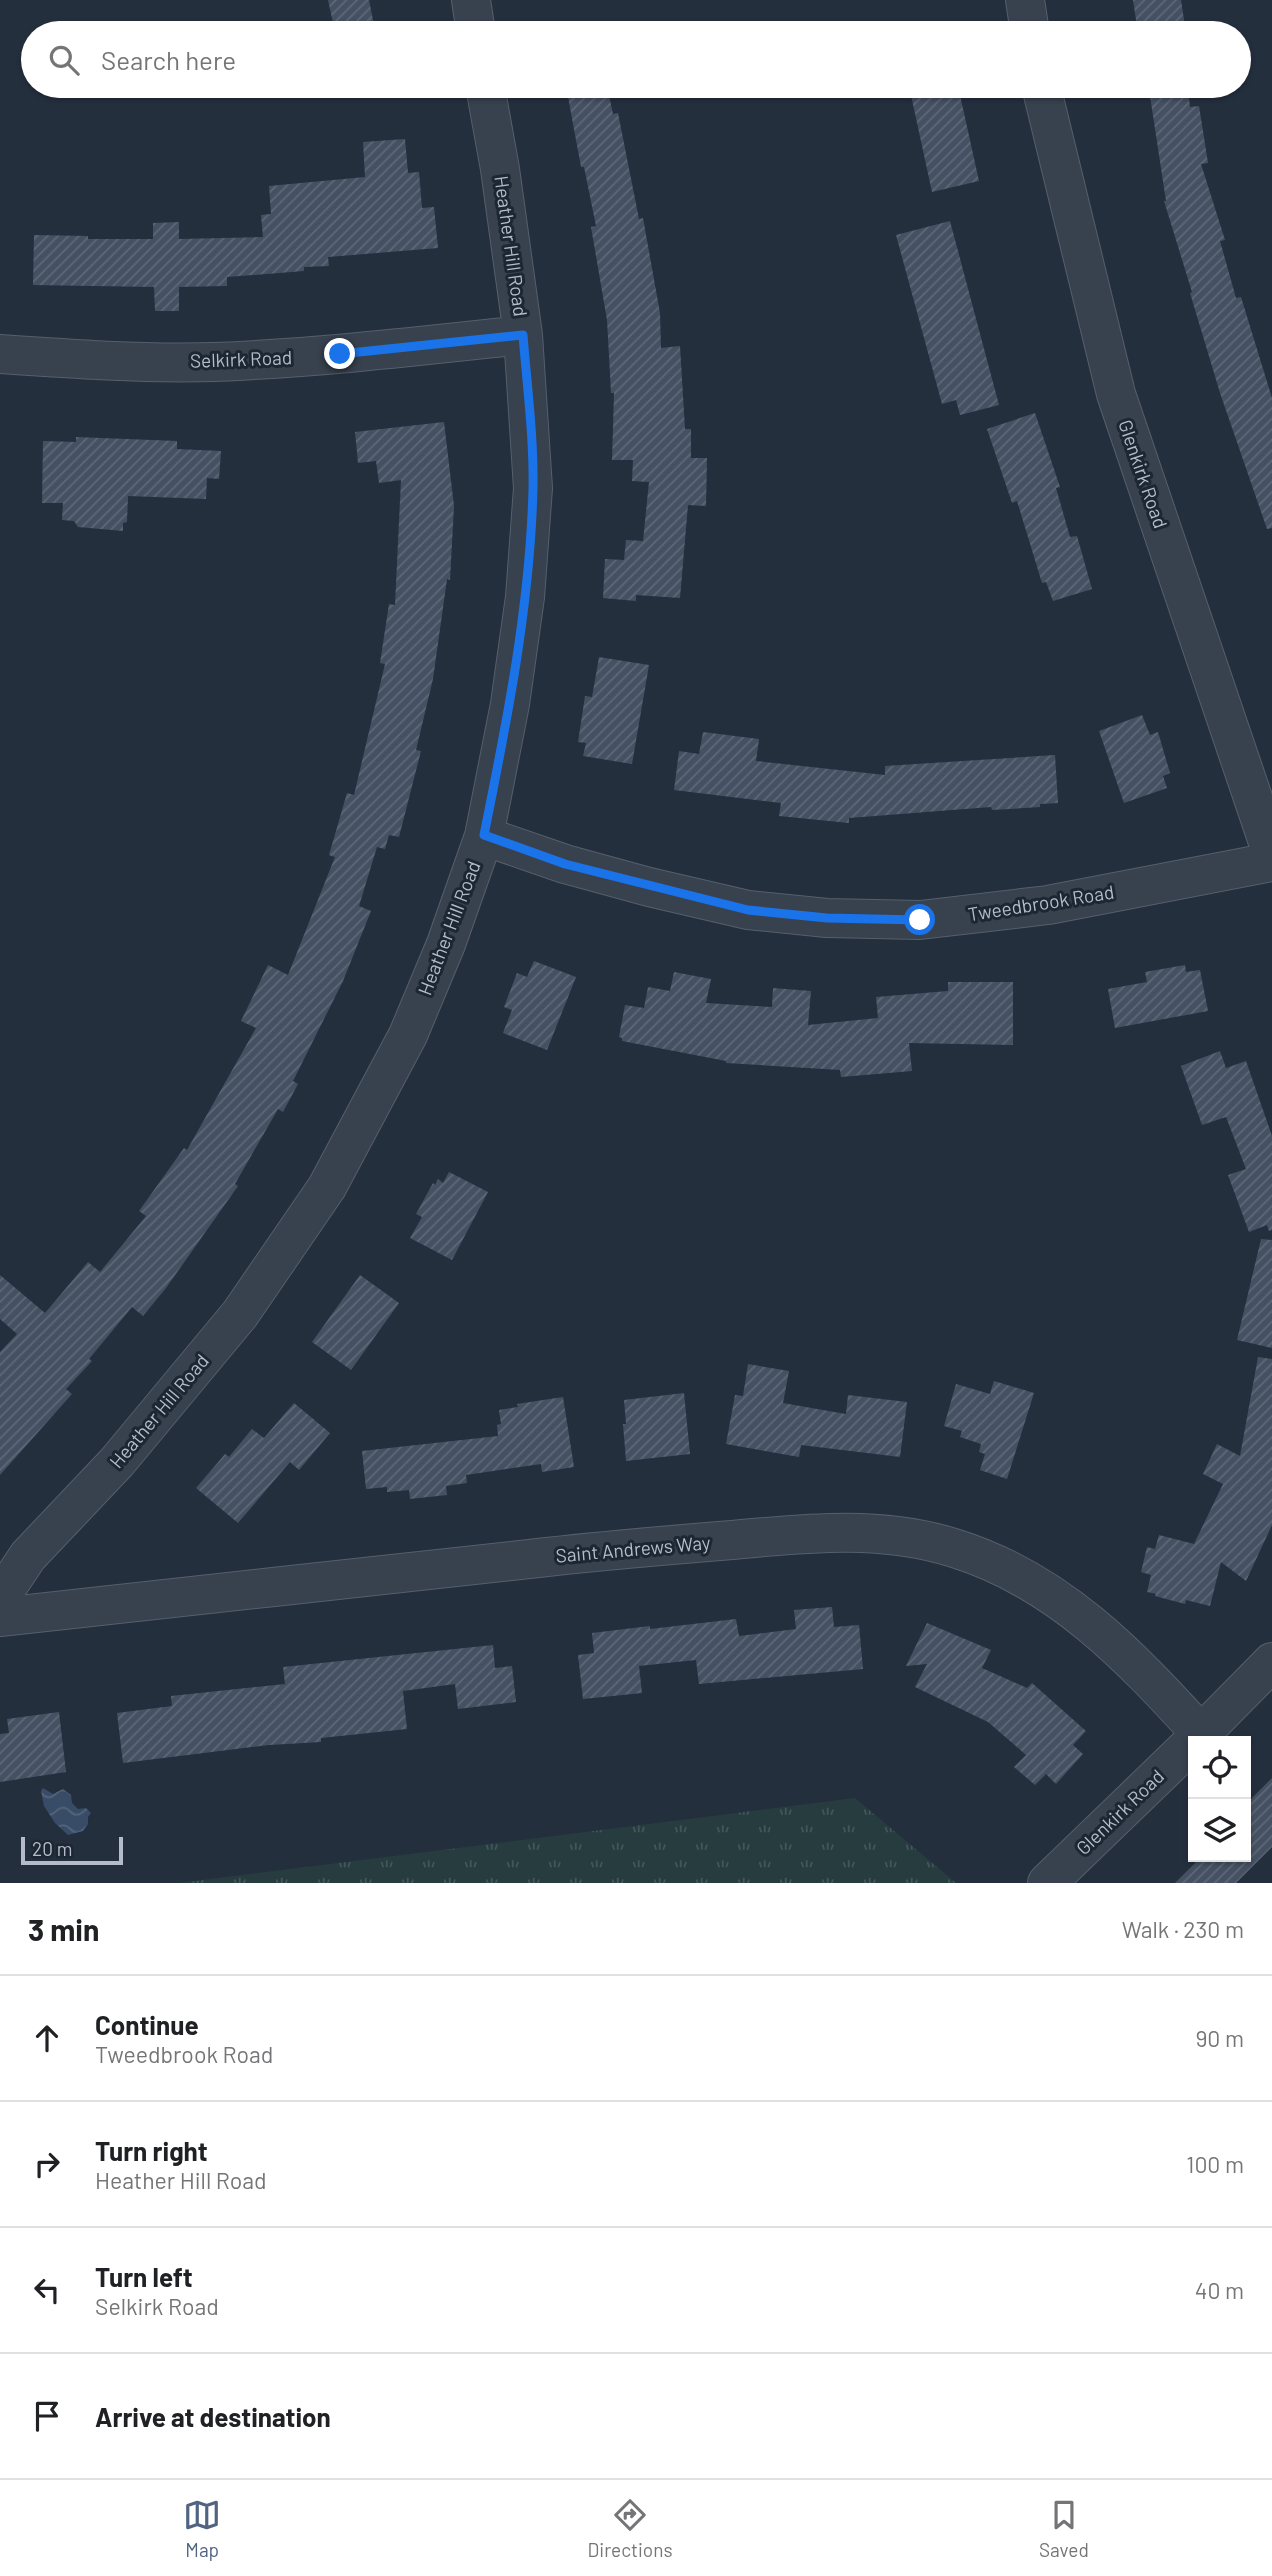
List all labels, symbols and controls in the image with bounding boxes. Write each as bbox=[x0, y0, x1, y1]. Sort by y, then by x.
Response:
search box bbox=[21, 21, 1251, 98]
icon: search bbox=[45, 41, 83, 79]
text: Search here bbox=[101, 44, 236, 75]
street label: Heather Hill Road bbox=[490, 174, 533, 318]
route end bbox=[324, 338, 355, 369]
street label: Selkirk Road bbox=[189, 345, 292, 372]
street label: Glenkirk Road bbox=[1114, 417, 1173, 531]
street label: Heather Hill Road bbox=[412, 858, 485, 998]
street label: Tweedbrook Road bbox=[966, 880, 1116, 925]
route start bbox=[904, 904, 935, 935]
street label: Heather Hill Road bbox=[104, 1349, 213, 1472]
street label: Saint Andrews Way bbox=[555, 1530, 712, 1567]
map controls bbox=[1188, 1736, 1251, 1862]
button: locate bbox=[1188, 1736, 1251, 1799]
street label: Glenkirk Road bbox=[1071, 1764, 1168, 1859]
button: layers bbox=[1188, 1799, 1251, 1862]
scale bar bbox=[21, 1834, 122, 1866]
text: 20 m bbox=[32, 1837, 72, 1860]
text: 3 min bbox=[28, 1911, 99, 1947]
text: Walk · 230 m bbox=[1122, 1915, 1244, 1943]
text: Continue bbox=[95, 2009, 199, 2040]
icon: ahead bbox=[28, 2019, 66, 2057]
text: 90 m bbox=[1195, 2024, 1244, 2052]
text: Tweedbrook Road bbox=[95, 2040, 273, 2068]
text: Turn right bbox=[95, 2135, 208, 2166]
icon: right bbox=[28, 2145, 66, 2183]
text: 100 m bbox=[1186, 2150, 1244, 2178]
text: Heather Hill Road bbox=[95, 2166, 267, 2194]
text: Turn left bbox=[95, 2261, 193, 2292]
icon: left bbox=[28, 2271, 66, 2309]
text: 40 m bbox=[1195, 2276, 1244, 2304]
text: Selkirk Road bbox=[95, 2292, 219, 2320]
icon: arrive bbox=[28, 2397, 66, 2435]
text: Arrive at destination bbox=[95, 2401, 331, 2432]
tab: Map bbox=[183, 2496, 221, 2561]
tab: Directions bbox=[588, 2496, 673, 2561]
tab: Saved bbox=[1039, 2496, 1089, 2561]

